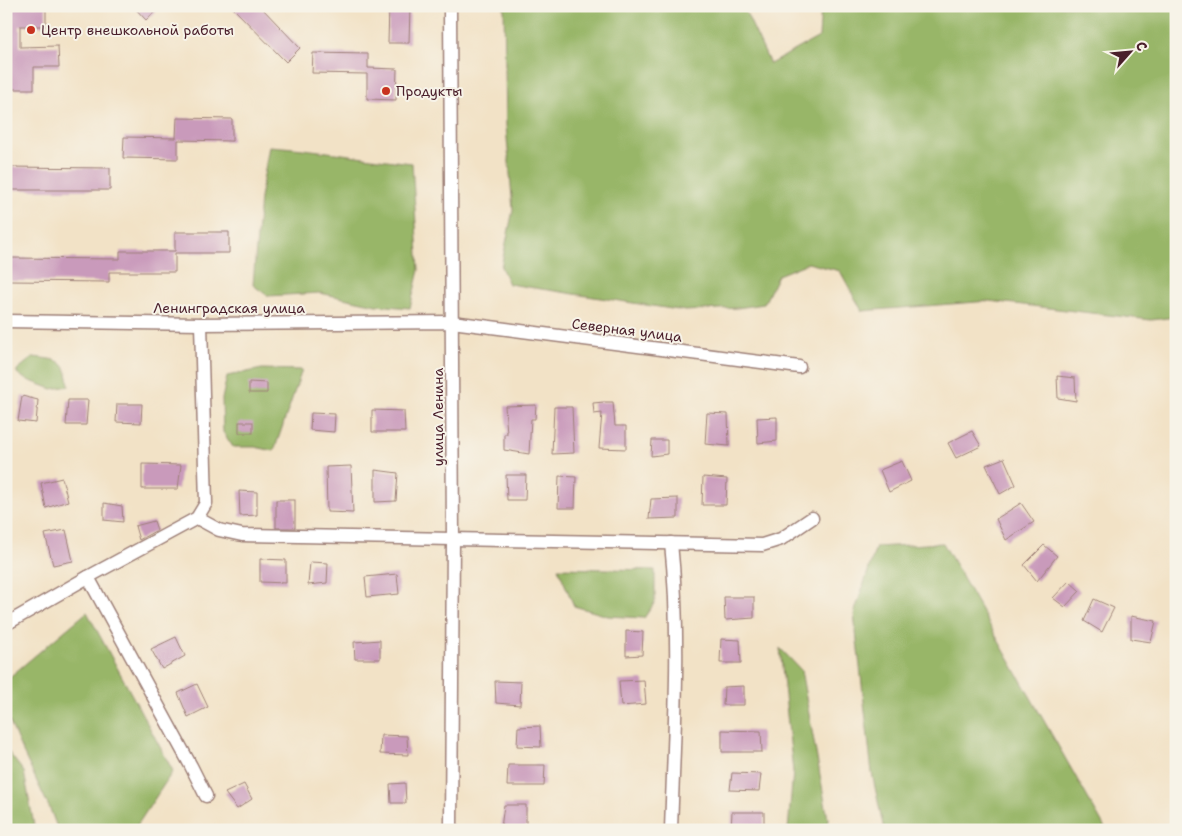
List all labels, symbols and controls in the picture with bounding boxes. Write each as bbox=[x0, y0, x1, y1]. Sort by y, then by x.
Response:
place label: Центр внешкольной работы bbox=[41, 21, 234, 39]
marker: Центр внешкольной работы bbox=[25, 24, 37, 36]
north arrow bbox=[1104, 28, 1154, 78]
text: С bbox=[1132, 38, 1152, 54]
place label: Продукты bbox=[396, 82, 463, 100]
marker: Продукты bbox=[380, 85, 392, 97]
street label: Ленинградская улица bbox=[153, 299, 305, 317]
street label: Северная улица bbox=[571, 314, 683, 346]
street label: улица Ленина bbox=[429, 368, 447, 466]

